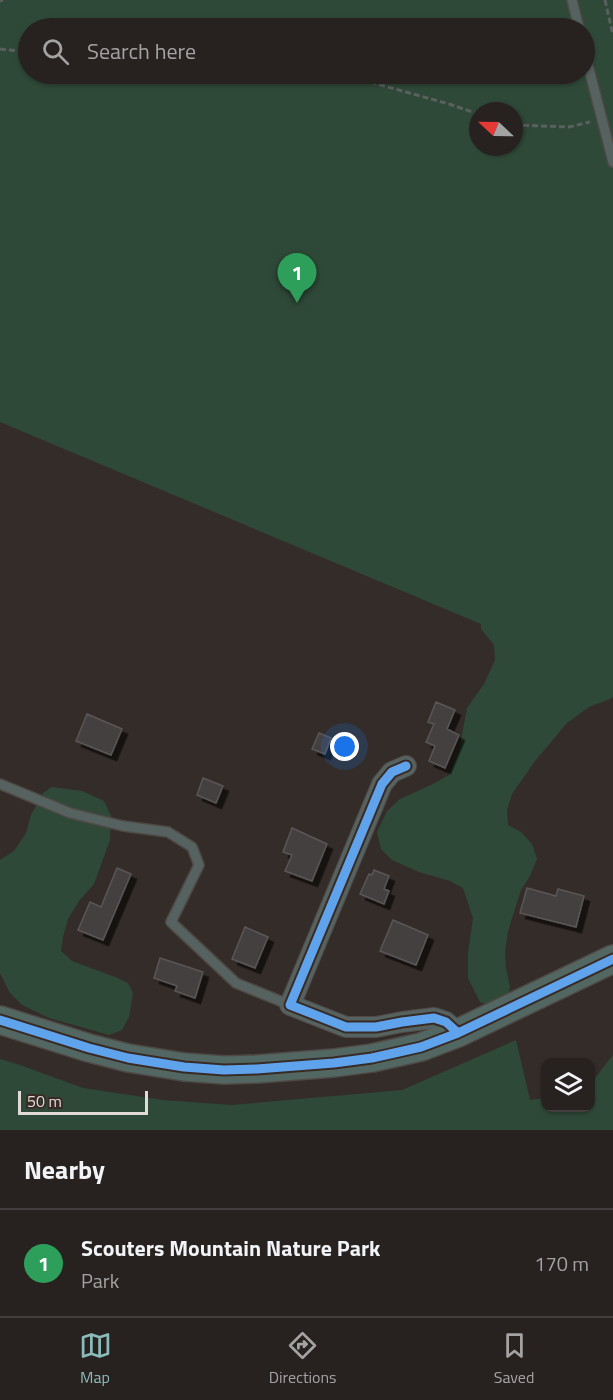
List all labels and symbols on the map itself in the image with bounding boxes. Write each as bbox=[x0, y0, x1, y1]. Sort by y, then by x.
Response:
north arrow bbox=[469, 102, 523, 156]
pin: 1 bbox=[278, 254, 316, 303]
your location bbox=[330, 732, 359, 761]
scale bar bbox=[18, 1088, 148, 1116]

